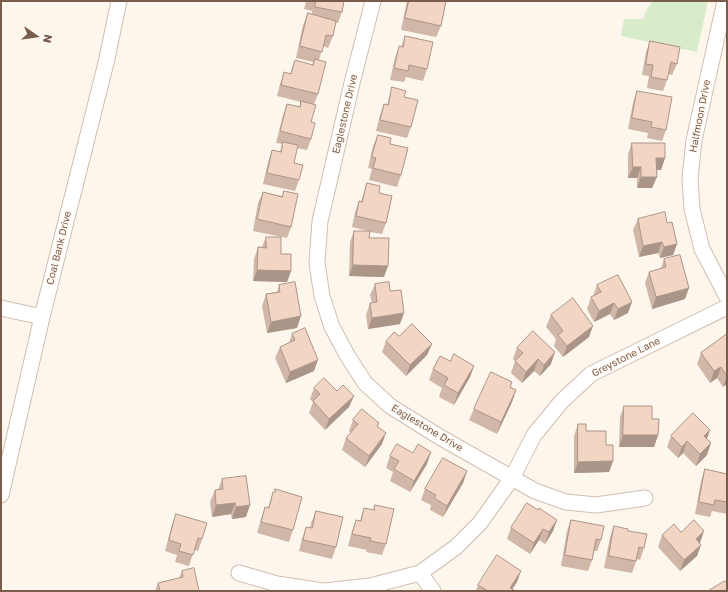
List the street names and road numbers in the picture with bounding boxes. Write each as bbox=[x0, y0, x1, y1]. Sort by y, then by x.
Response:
street label: Eaglestone Drive bbox=[330, 73, 360, 155]
street label: Halfmoon Drive bbox=[687, 78, 713, 154]
street label: Coal Bank Drive bbox=[44, 210, 74, 286]
street label: Greystone Lane bbox=[590, 335, 662, 379]
street label: Eaglestone Drive bbox=[389, 402, 465, 454]

